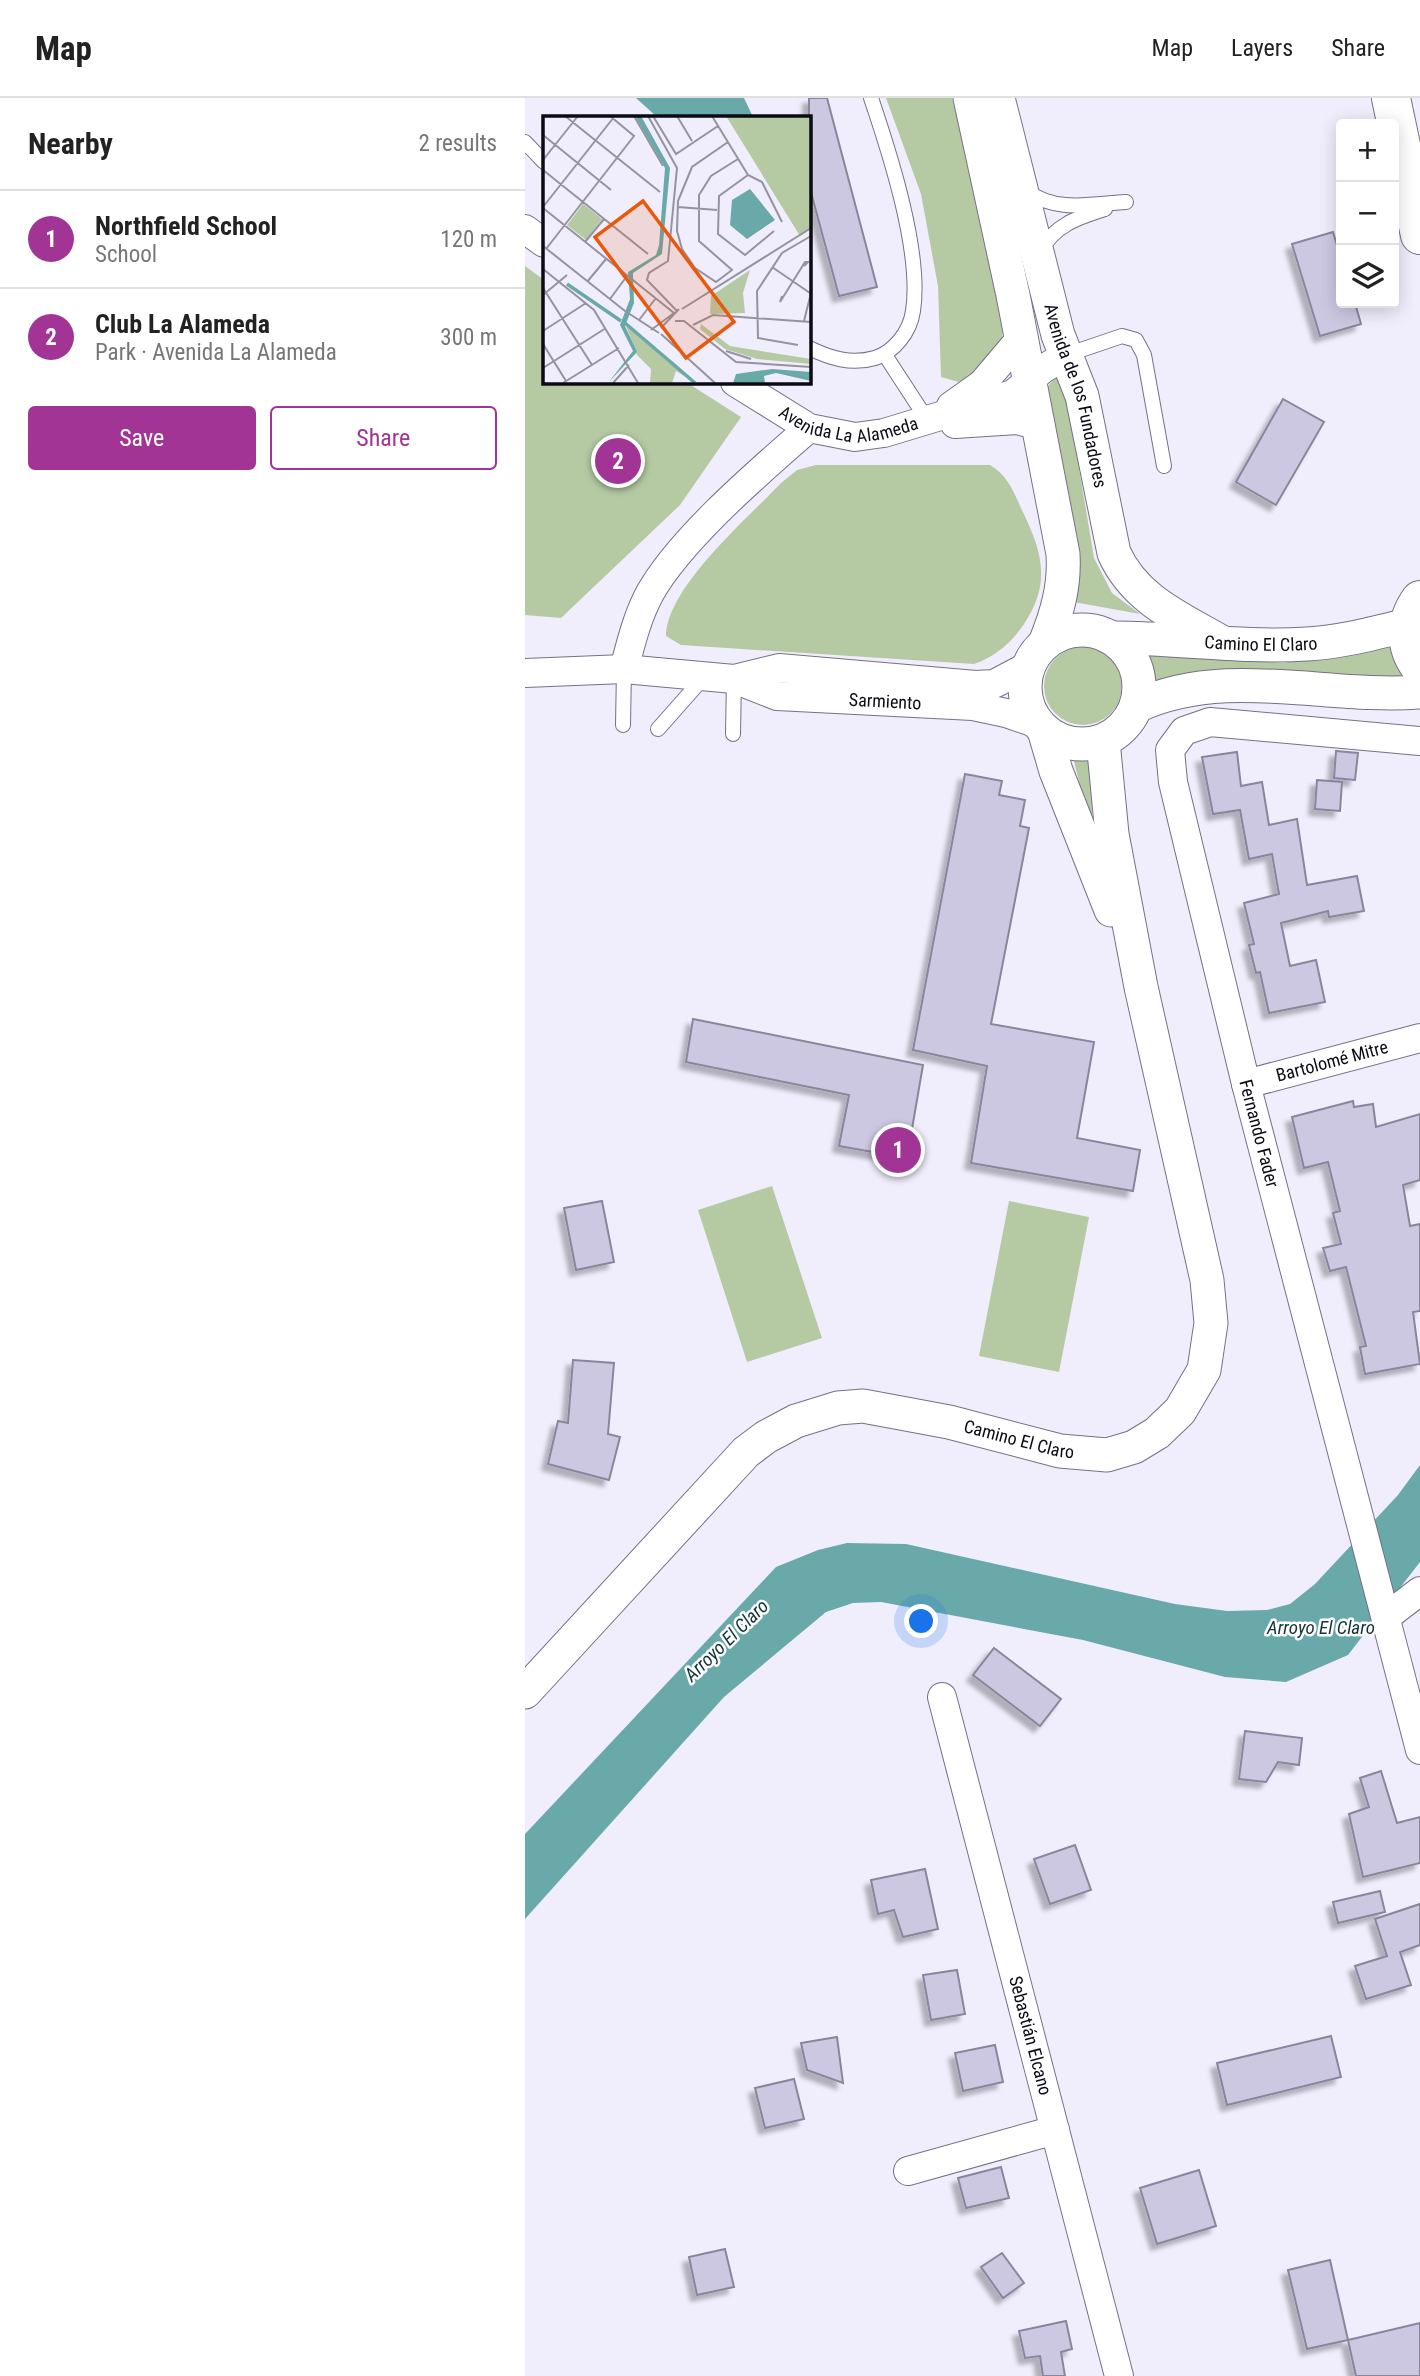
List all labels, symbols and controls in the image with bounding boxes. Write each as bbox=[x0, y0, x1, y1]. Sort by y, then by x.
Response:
text: Map bbox=[35, 29, 92, 68]
text: Map bbox=[1152, 34, 1193, 62]
text: Layers bbox=[1231, 34, 1293, 62]
text: Share bbox=[1331, 34, 1385, 62]
inset map bbox=[543, 116, 810, 383]
map controls bbox=[1336, 119, 1399, 308]
button: + bbox=[1336, 119, 1399, 182]
text: Nearby bbox=[28, 126, 113, 161]
text: 2 results bbox=[419, 130, 497, 157]
button: − bbox=[1336, 182, 1399, 245]
text: Northfield School bbox=[95, 211, 277, 241]
text: 1 bbox=[45, 226, 57, 253]
text: 120 m bbox=[440, 226, 497, 253]
text: School bbox=[95, 241, 157, 268]
button: layers bbox=[1336, 245, 1399, 308]
street label: Avenida de los Fundadores bbox=[1040, 301, 1111, 490]
text: Club La Alameda bbox=[95, 309, 270, 339]
text: 2 bbox=[45, 324, 57, 351]
text: 300 m bbox=[440, 324, 497, 351]
text: Park · Avenida La Alameda bbox=[95, 339, 337, 366]
street label: Avenida La Alameda bbox=[775, 401, 920, 447]
button: Save bbox=[28, 406, 256, 470]
button: Share bbox=[270, 406, 497, 470]
pin: 2 bbox=[595, 435, 641, 487]
street label: Camino El Claro bbox=[1204, 631, 1318, 655]
street label: Sarmiento bbox=[848, 689, 922, 713]
street label: Bartolomé Mitre bbox=[1274, 1036, 1390, 1086]
street label: Fernando Fader bbox=[1235, 1077, 1284, 1190]
pin: 1 bbox=[875, 1124, 921, 1176]
street label: Camino El Claro bbox=[962, 1415, 1075, 1462]
water label: Arroyo El Claro bbox=[679, 1595, 773, 1687]
your location bbox=[904, 1604, 938, 1638]
water label: Arroyo El Claro bbox=[1266, 1616, 1375, 1639]
street label: Sebastián Elcano bbox=[1005, 1974, 1056, 2097]

